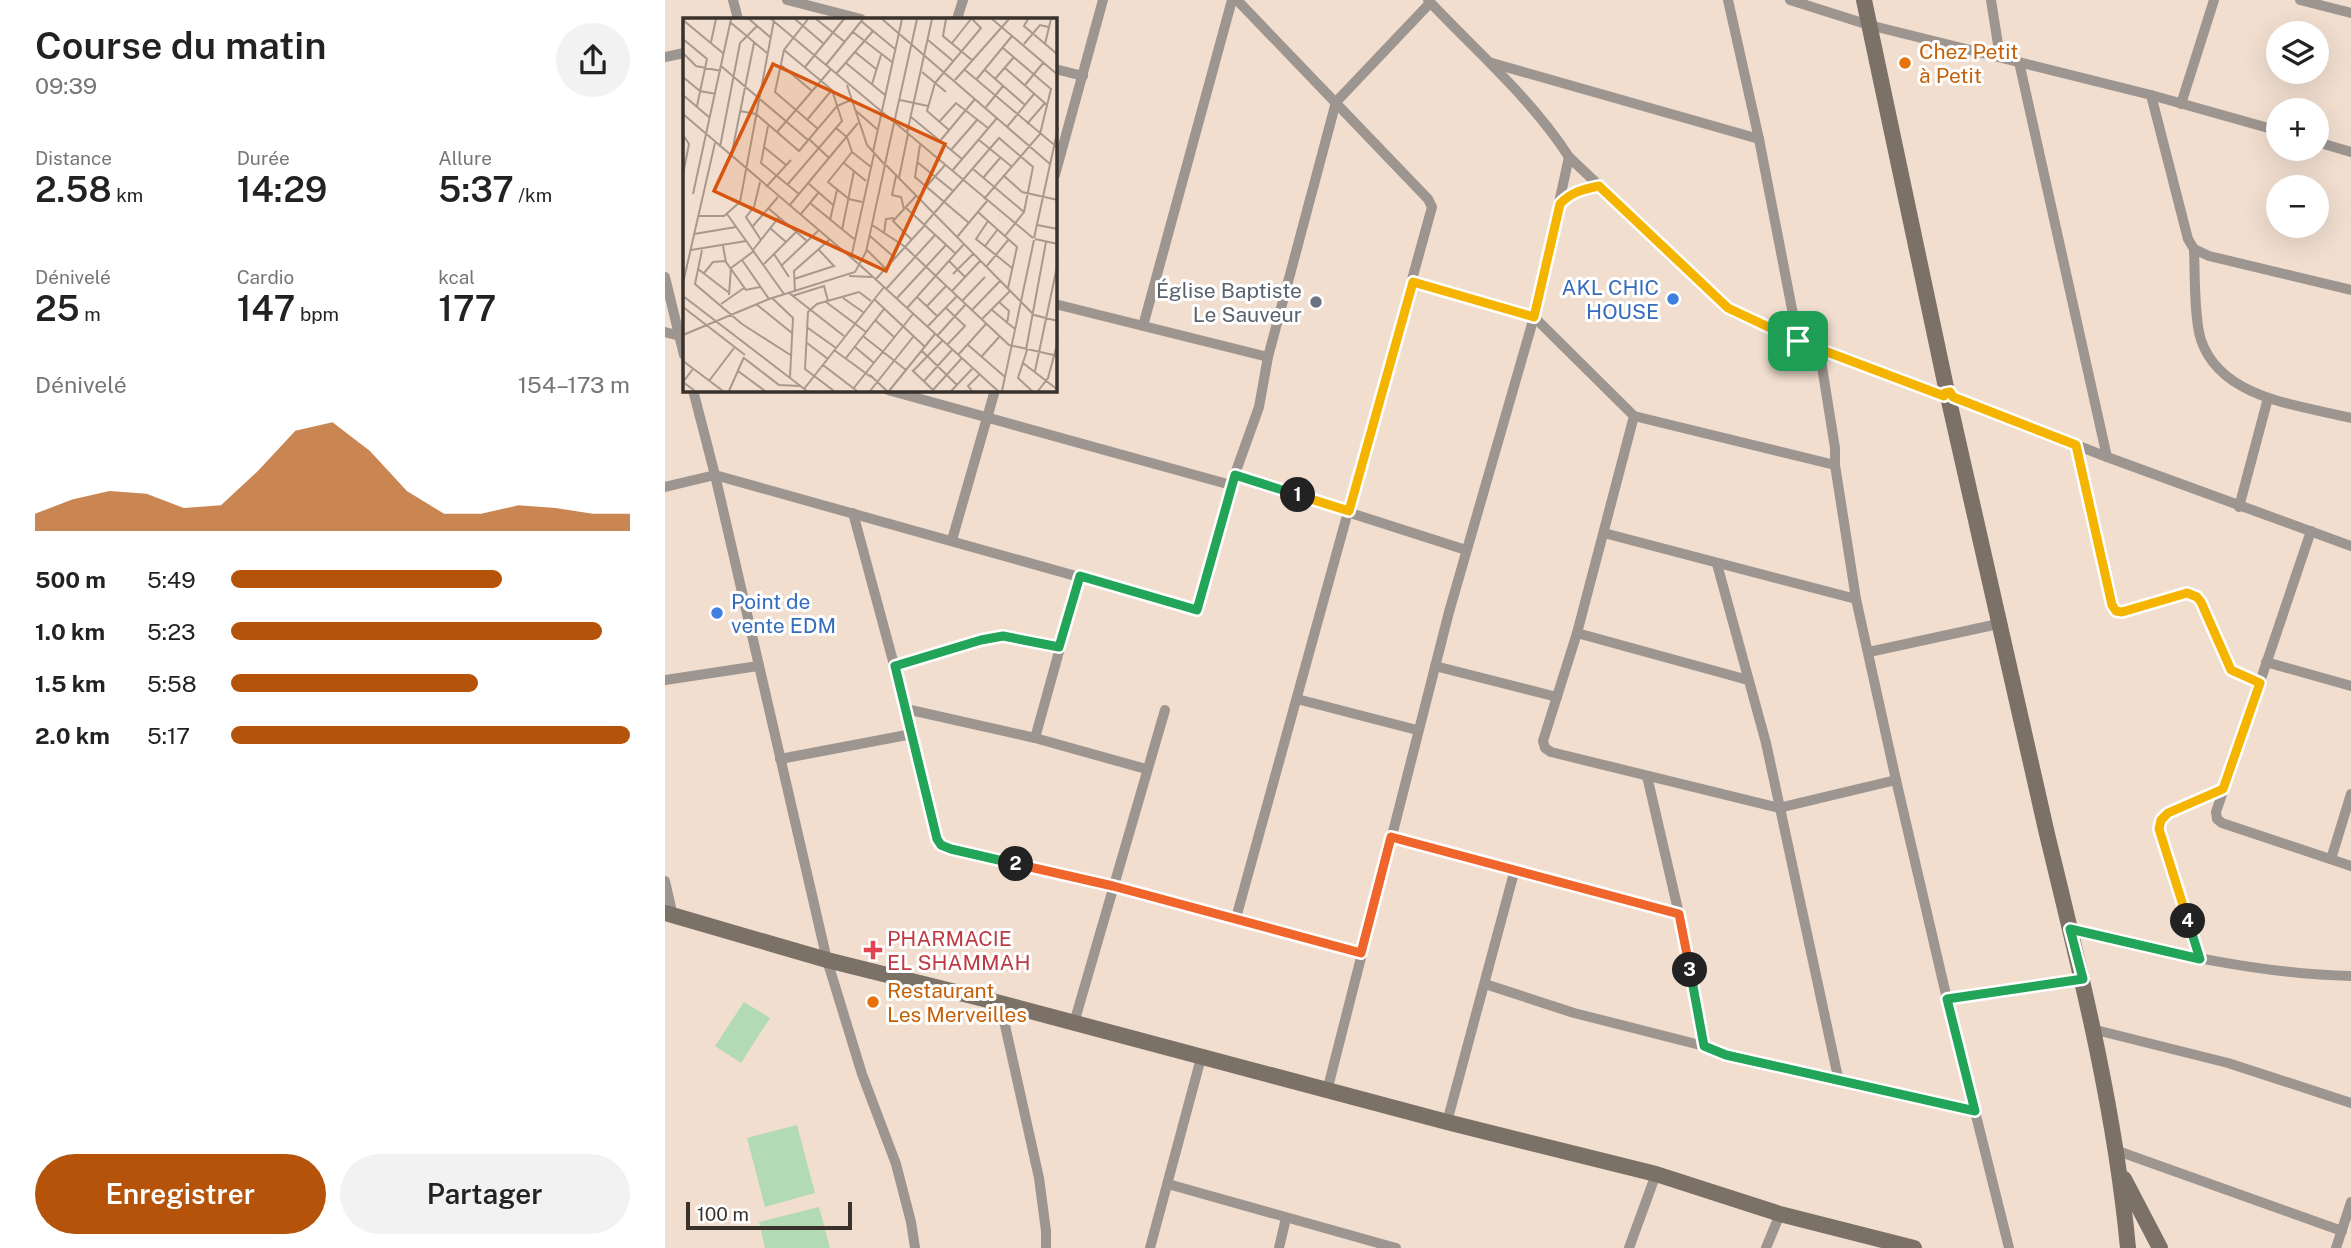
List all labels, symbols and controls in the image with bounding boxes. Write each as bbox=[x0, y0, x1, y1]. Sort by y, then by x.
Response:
inset map bbox=[683, 18, 1057, 392]
map controls bbox=[2266, 21, 2329, 238]
button: layers bbox=[2266, 21, 2329, 84]
text: Course du matin bbox=[35, 23, 327, 68]
button: share bbox=[556, 23, 630, 97]
place label: Chez Petit à Petit bbox=[1919, 39, 2019, 88]
marker: Chez Petit à Petit bbox=[1897, 55, 1913, 71]
text: 09:39 bbox=[35, 72, 97, 99]
button: + bbox=[2266, 98, 2329, 161]
text: Distance bbox=[35, 147, 112, 169]
text: Durée bbox=[237, 147, 290, 169]
text: Allure bbox=[438, 147, 492, 169]
text: 2.58 bbox=[35, 169, 112, 210]
text: 14:29 bbox=[237, 169, 327, 210]
text: 5:37 bbox=[438, 169, 514, 210]
button: − bbox=[2266, 175, 2329, 238]
text: km bbox=[112, 184, 143, 206]
text: /km bbox=[514, 184, 552, 206]
text: Dénivelé bbox=[35, 266, 111, 288]
text: Cardio bbox=[237, 266, 294, 288]
text: kcal bbox=[438, 266, 475, 288]
place label: AKL CHIC HOUSE bbox=[1562, 275, 1659, 324]
place label: Église Baptiste Le Sauveur bbox=[1156, 278, 1302, 327]
text: 25 bbox=[35, 288, 80, 329]
text: 147 bbox=[237, 288, 295, 329]
text: 177 bbox=[438, 288, 496, 329]
marker: AKL CHIC HOUSE bbox=[1665, 291, 1681, 307]
marker: Église Baptiste Le Sauveur bbox=[1308, 294, 1324, 310]
text: m bbox=[80, 303, 101, 325]
text: bpm bbox=[295, 303, 339, 325]
pin bbox=[1768, 311, 1828, 371]
icon: arrive bbox=[1779, 322, 1817, 360]
text: Dénivelé bbox=[35, 371, 127, 398]
text: 154–173 m bbox=[518, 371, 630, 398]
pin: 1 bbox=[1281, 477, 1315, 512]
text: 1 bbox=[1293, 483, 1302, 505]
text: 500 m bbox=[35, 566, 106, 593]
text: 5:49 bbox=[147, 566, 196, 593]
place label: Point de vente EDM bbox=[731, 589, 836, 638]
marker: Point de vente EDM bbox=[709, 605, 725, 621]
text: 1.0 km bbox=[35, 618, 105, 645]
text: 5:23 bbox=[147, 618, 196, 645]
text: 1.5 km bbox=[35, 670, 106, 697]
text: 5:58 bbox=[147, 670, 197, 697]
text: 2.0 km bbox=[35, 722, 110, 749]
text: 5:17 bbox=[147, 722, 190, 749]
pin: 2 bbox=[999, 846, 1033, 882]
text: 2 bbox=[1009, 852, 1022, 874]
pin: 4 bbox=[2171, 904, 2205, 939]
text: 4 bbox=[2181, 909, 2194, 931]
place label: PHARMACIE EL SHAMMAH bbox=[887, 926, 1031, 975]
marker: PHARMACIE EL SHAMMAH bbox=[865, 942, 881, 958]
pin: 3 bbox=[1672, 953, 1707, 988]
text: 3 bbox=[1683, 958, 1696, 980]
place label: Restaurant Les Merveilles bbox=[887, 978, 1027, 1027]
marker: Restaurant Les Merveilles bbox=[865, 994, 881, 1010]
button: Enregistrer bbox=[35, 1154, 326, 1234]
button: Partager bbox=[340, 1154, 630, 1234]
scale bar bbox=[686, 1199, 852, 1231]
text: 100 m bbox=[697, 1203, 749, 1225]

